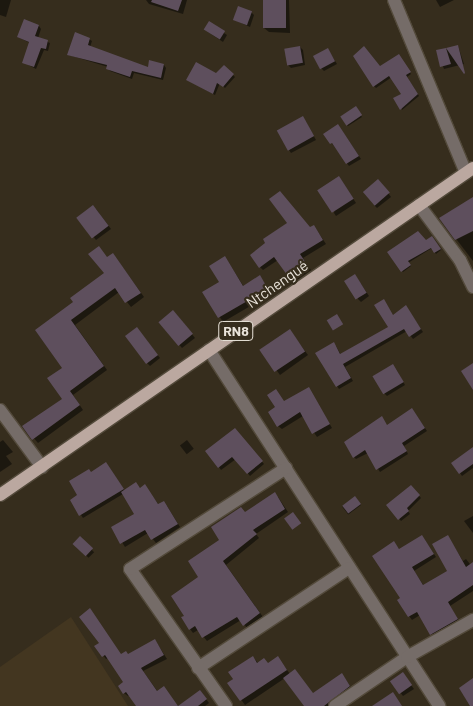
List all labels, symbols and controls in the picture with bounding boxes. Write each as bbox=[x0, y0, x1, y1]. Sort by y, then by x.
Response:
street label: Ntchengué bbox=[243, 256, 311, 312]
road number: RN8 bbox=[217, 320, 255, 342]

